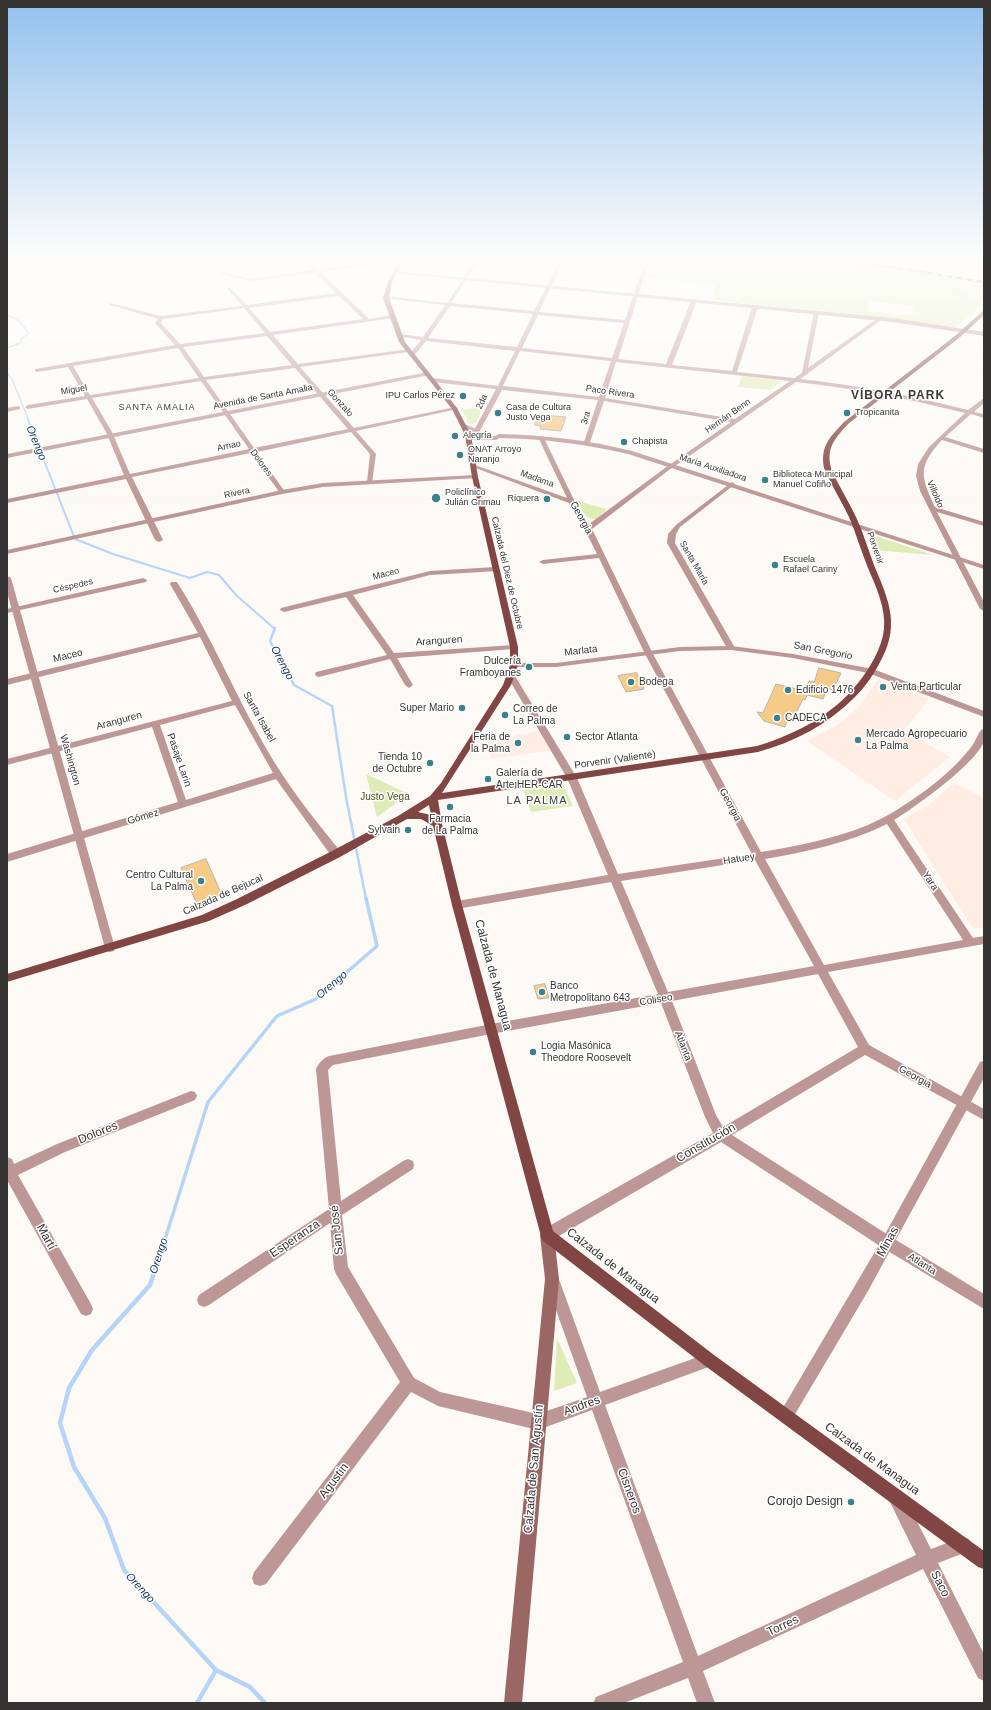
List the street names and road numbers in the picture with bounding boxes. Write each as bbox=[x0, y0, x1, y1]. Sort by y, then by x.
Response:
street label: Avenida de Santa Amalia bbox=[212, 382, 314, 412]
street label: Miguel bbox=[60, 383, 88, 397]
street label: Paco Rivera bbox=[585, 383, 635, 401]
street label: Gonzalo bbox=[325, 387, 355, 419]
street label: 2da bbox=[474, 393, 490, 411]
street label: Hernán Benn bbox=[703, 396, 753, 436]
street label: 3ra bbox=[579, 410, 593, 426]
street label: Arnao bbox=[216, 438, 242, 454]
street label: Dolores bbox=[248, 447, 274, 479]
street label: María Auxiliadora bbox=[678, 452, 748, 484]
street label: Madama bbox=[519, 468, 555, 490]
street label: Villoldo bbox=[924, 479, 946, 509]
street label: Rivera bbox=[223, 485, 251, 501]
street label: Georgia bbox=[567, 500, 595, 536]
street label: Calzada del Diez de Octubre bbox=[489, 516, 525, 630]
street label: Porvenir bbox=[864, 530, 886, 566]
street label: Santa María bbox=[677, 539, 711, 587]
street label: Maceo bbox=[372, 565, 400, 583]
street label: Céspedes bbox=[52, 576, 94, 596]
street label: Aranguren bbox=[415, 633, 463, 649]
street label: San Gregorio bbox=[793, 639, 853, 663]
street label: Marlata bbox=[564, 643, 598, 659]
street label: Maceo bbox=[52, 647, 84, 665]
street label: Santa Isabel bbox=[240, 690, 278, 744]
street label: Aranguren bbox=[95, 709, 143, 733]
street label: Pasaje Larin bbox=[164, 732, 194, 788]
street label: Washington bbox=[57, 733, 83, 787]
street label: Porvenir (Valiente) bbox=[574, 748, 656, 772]
street label: Georgia bbox=[716, 786, 744, 824]
street label: Gómez bbox=[126, 807, 160, 827]
street label: Hatuey bbox=[722, 851, 756, 867]
street label: Yara bbox=[919, 869, 941, 893]
street label: Calzada de Bejucal bbox=[181, 872, 265, 918]
street label: Calzada de Managua bbox=[471, 918, 515, 1032]
street label: Coliseo bbox=[639, 991, 673, 1009]
street label: Atlanta bbox=[672, 1029, 694, 1063]
street label: Georgia bbox=[897, 1063, 933, 1091]
street label: Dolores bbox=[76, 1119, 120, 1147]
street label: Constitución bbox=[674, 1120, 738, 1166]
street label: San José bbox=[327, 1204, 347, 1256]
street label: Esperanza bbox=[267, 1217, 323, 1261]
street label: Martí bbox=[33, 1222, 59, 1252]
street label: Calzada de Managua bbox=[564, 1225, 662, 1307]
street label: Minas bbox=[874, 1225, 902, 1259]
street label: Atlanta bbox=[906, 1251, 938, 1277]
street label: Andres bbox=[562, 1393, 602, 1419]
street label: Calzada de San Agustín bbox=[521, 1404, 547, 1534]
street label: Calzada de Managua bbox=[822, 1420, 922, 1498]
street label: Agustin bbox=[316, 1461, 352, 1501]
street label: Cisneros bbox=[614, 1466, 644, 1516]
street label: Saco bbox=[927, 1569, 953, 1599]
street label: Torres bbox=[765, 1612, 801, 1640]

